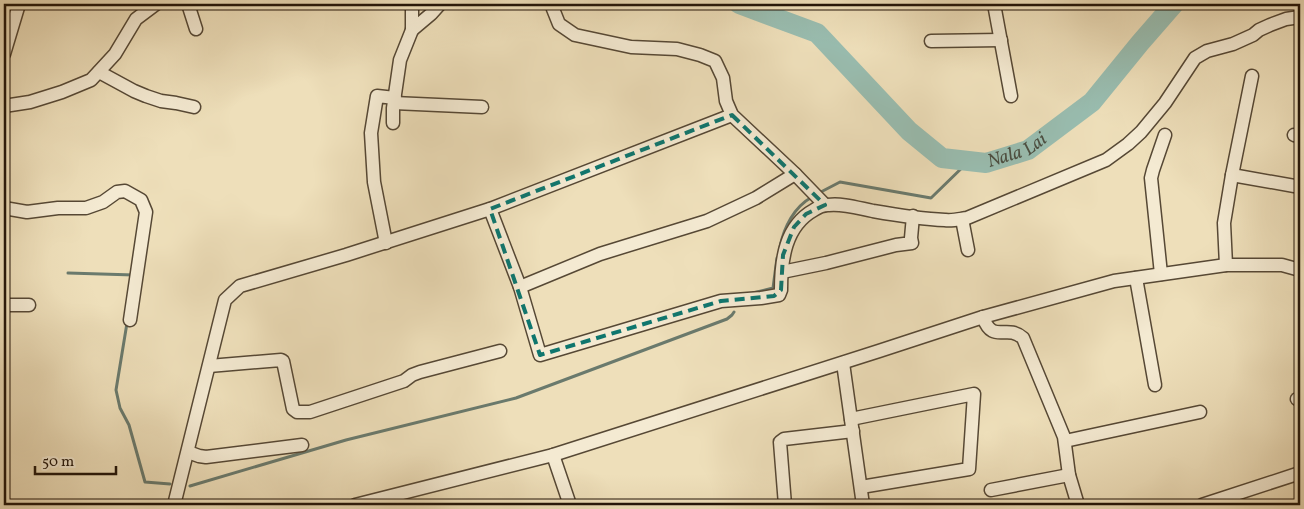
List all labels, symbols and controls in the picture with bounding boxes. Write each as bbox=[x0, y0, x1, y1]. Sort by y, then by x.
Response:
water label: Nala Lai bbox=[984, 127, 1053, 175]
scale bar bbox=[35, 444, 116, 476]
text: 50 m bbox=[42, 452, 74, 473]

